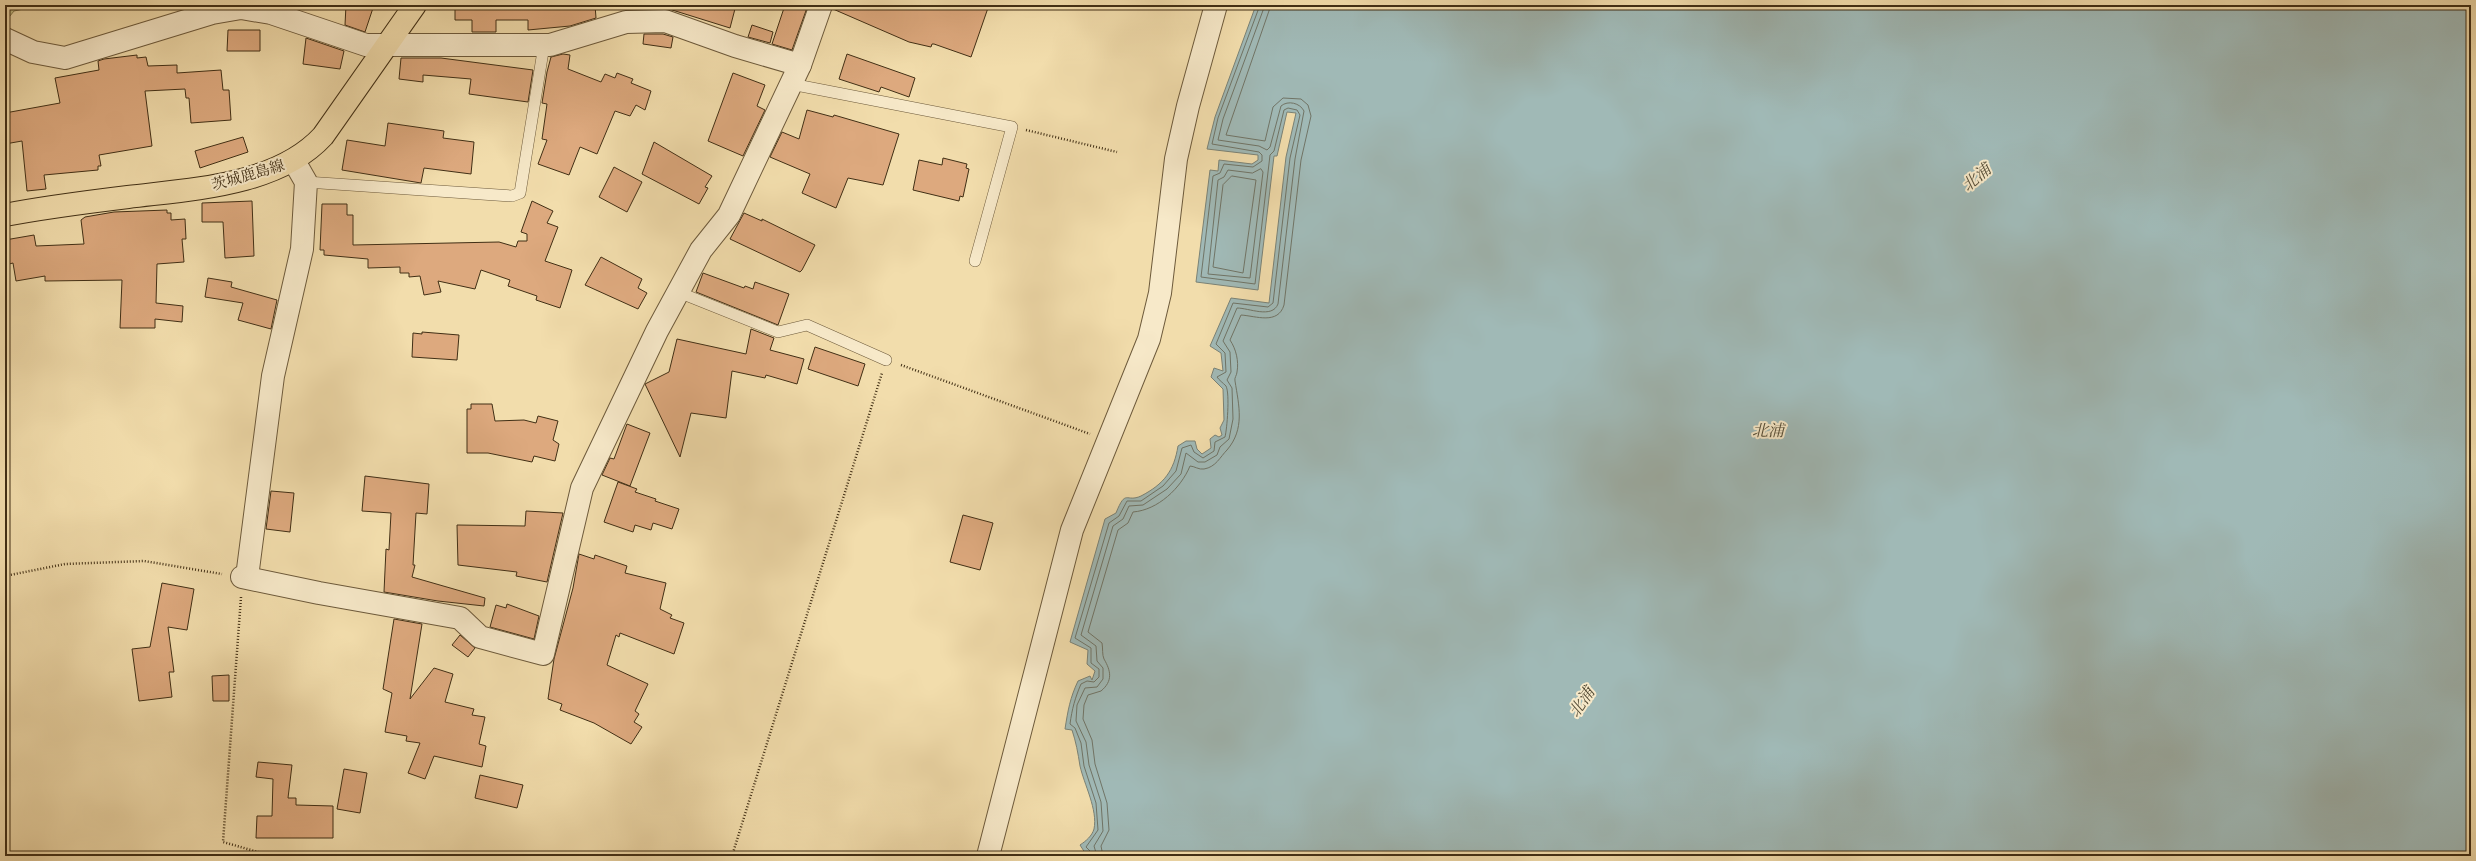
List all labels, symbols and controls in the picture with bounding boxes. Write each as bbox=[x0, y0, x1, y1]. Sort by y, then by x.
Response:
street label: 茨城鹿島線 bbox=[209, 156, 287, 195]
water label: 北浦 bbox=[1958, 158, 1998, 196]
water label: 北浦 bbox=[1752, 421, 1787, 441]
water label: 北浦 bbox=[1565, 681, 1601, 721]

